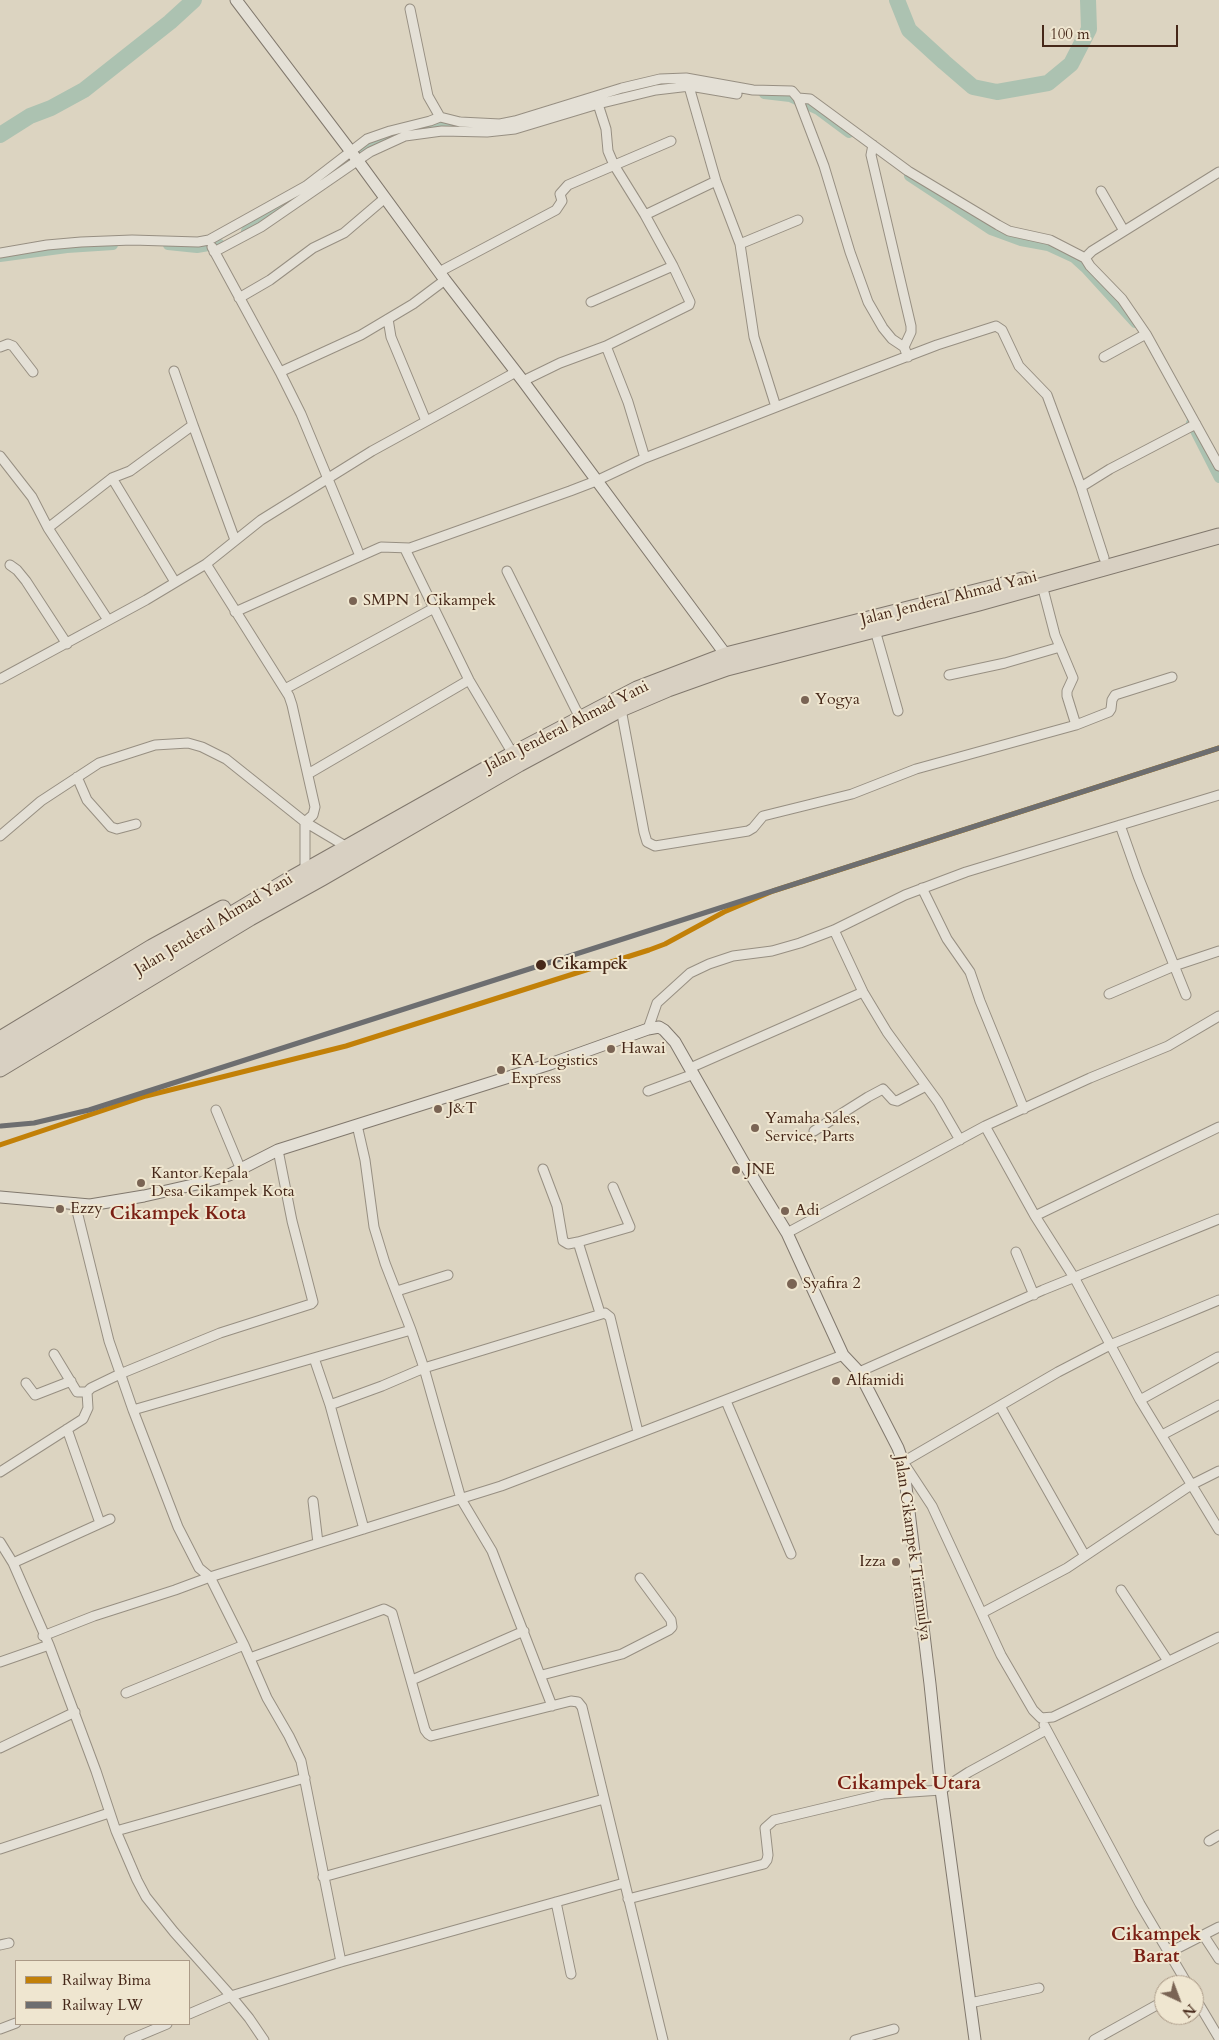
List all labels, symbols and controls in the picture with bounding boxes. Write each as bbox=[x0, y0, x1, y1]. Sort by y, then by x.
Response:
scale bar bbox=[1044, 15, 1180, 47]
text: 100 m bbox=[1050, 24, 1090, 44]
street label: Jalan Jenderal Ahmad Yani bbox=[859, 568, 1039, 630]
place label: SMPN 1 Cikampek bbox=[363, 591, 496, 611]
marker: SMPN 1 Cikampek bbox=[347, 595, 359, 607]
street label: Jalan Jenderal Ahmad Yani bbox=[482, 677, 652, 777]
place label: Yogya bbox=[815, 690, 860, 710]
marker: Yogya bbox=[799, 694, 811, 706]
street label: Jalan Jenderal Ahmad Yani bbox=[131, 870, 297, 980]
place label: Cikampek bbox=[552, 955, 628, 975]
marker: Cikampek bbox=[534, 958, 548, 972]
place label: Hawai bbox=[621, 1039, 666, 1059]
marker: Hawai bbox=[605, 1043, 617, 1055]
place label: KA Logistics Express bbox=[511, 1051, 598, 1089]
marker: KA Logistics Express bbox=[495, 1064, 507, 1076]
place label: J&T bbox=[448, 1099, 477, 1119]
marker: J&T bbox=[432, 1103, 444, 1115]
place label: Yamaha Sales, Service, Parts bbox=[765, 1109, 860, 1147]
marker: Yamaha Sales, Service, Parts bbox=[749, 1122, 761, 1134]
place label: JNE bbox=[746, 1160, 775, 1180]
place label: Kantor Kepala Desa Cikampek Kota bbox=[151, 1164, 295, 1202]
marker: JNE bbox=[730, 1164, 742, 1176]
marker: Kantor Kepala Desa Cikampek Kota bbox=[135, 1177, 147, 1189]
place label: Ezzy bbox=[70, 1199, 103, 1219]
place label: Adi bbox=[795, 1201, 819, 1221]
marker: Ezzy bbox=[54, 1203, 66, 1215]
district label: Cikampek Kota bbox=[110, 1204, 246, 1226]
marker: Adi bbox=[779, 1205, 791, 1217]
place label: Syafira 2 bbox=[803, 1274, 861, 1294]
marker: Syafira 2 bbox=[785, 1277, 799, 1291]
place label: Alfamidi bbox=[846, 1371, 904, 1391]
marker: Alfamidi bbox=[830, 1375, 842, 1387]
street label: Jalan Cikampek Tirtamulya bbox=[889, 1454, 935, 1642]
place label: Izza bbox=[859, 1552, 886, 1572]
marker: Izza bbox=[890, 1556, 902, 1568]
district label: Cikampek Utara bbox=[837, 1774, 981, 1796]
district label: Cikampek Barat bbox=[1111, 1925, 1201, 1969]
legend bbox=[15, 1960, 190, 2025]
text: Railway Bima bbox=[62, 1970, 151, 1990]
north arrow bbox=[1154, 1975, 1204, 2025]
text: Railway LW bbox=[62, 1995, 143, 2015]
text: N bbox=[1178, 2000, 1200, 2022]

